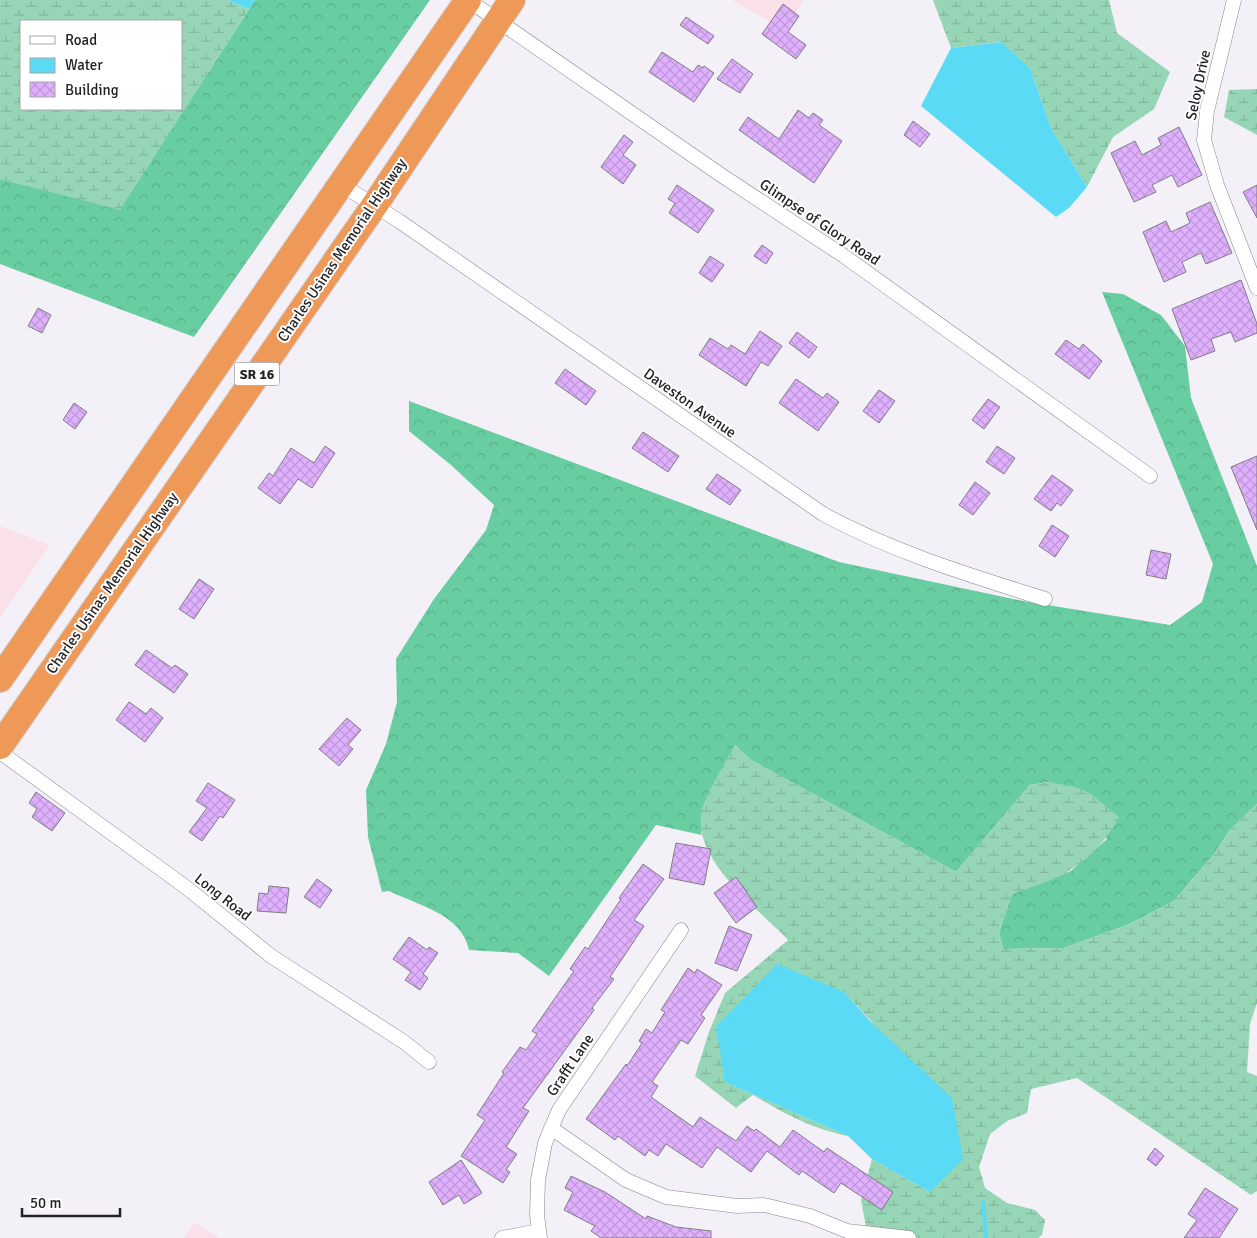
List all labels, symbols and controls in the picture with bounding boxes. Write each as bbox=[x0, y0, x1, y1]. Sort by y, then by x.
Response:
legend bbox=[20, 20, 182, 110]
text: Road bbox=[65, 31, 97, 49]
street label: Seloy Drive bbox=[1182, 48, 1214, 122]
text: Water bbox=[65, 56, 103, 74]
text: Building bbox=[65, 81, 119, 99]
street label: Charles Usinas Memorial Highway bbox=[274, 155, 410, 345]
street label: Glimpse of Glory Road bbox=[756, 175, 884, 269]
road number: SR 16 bbox=[234, 362, 280, 386]
street label: Daveston Avenue bbox=[640, 364, 740, 442]
street label: Charles Usinas Memorial Highway bbox=[42, 489, 182, 677]
street label: Long Road bbox=[191, 869, 255, 925]
street label: Grafft Lane bbox=[543, 1030, 597, 1100]
scale bar bbox=[22, 1186, 120, 1218]
text: 50 m bbox=[30, 1194, 61, 1212]

